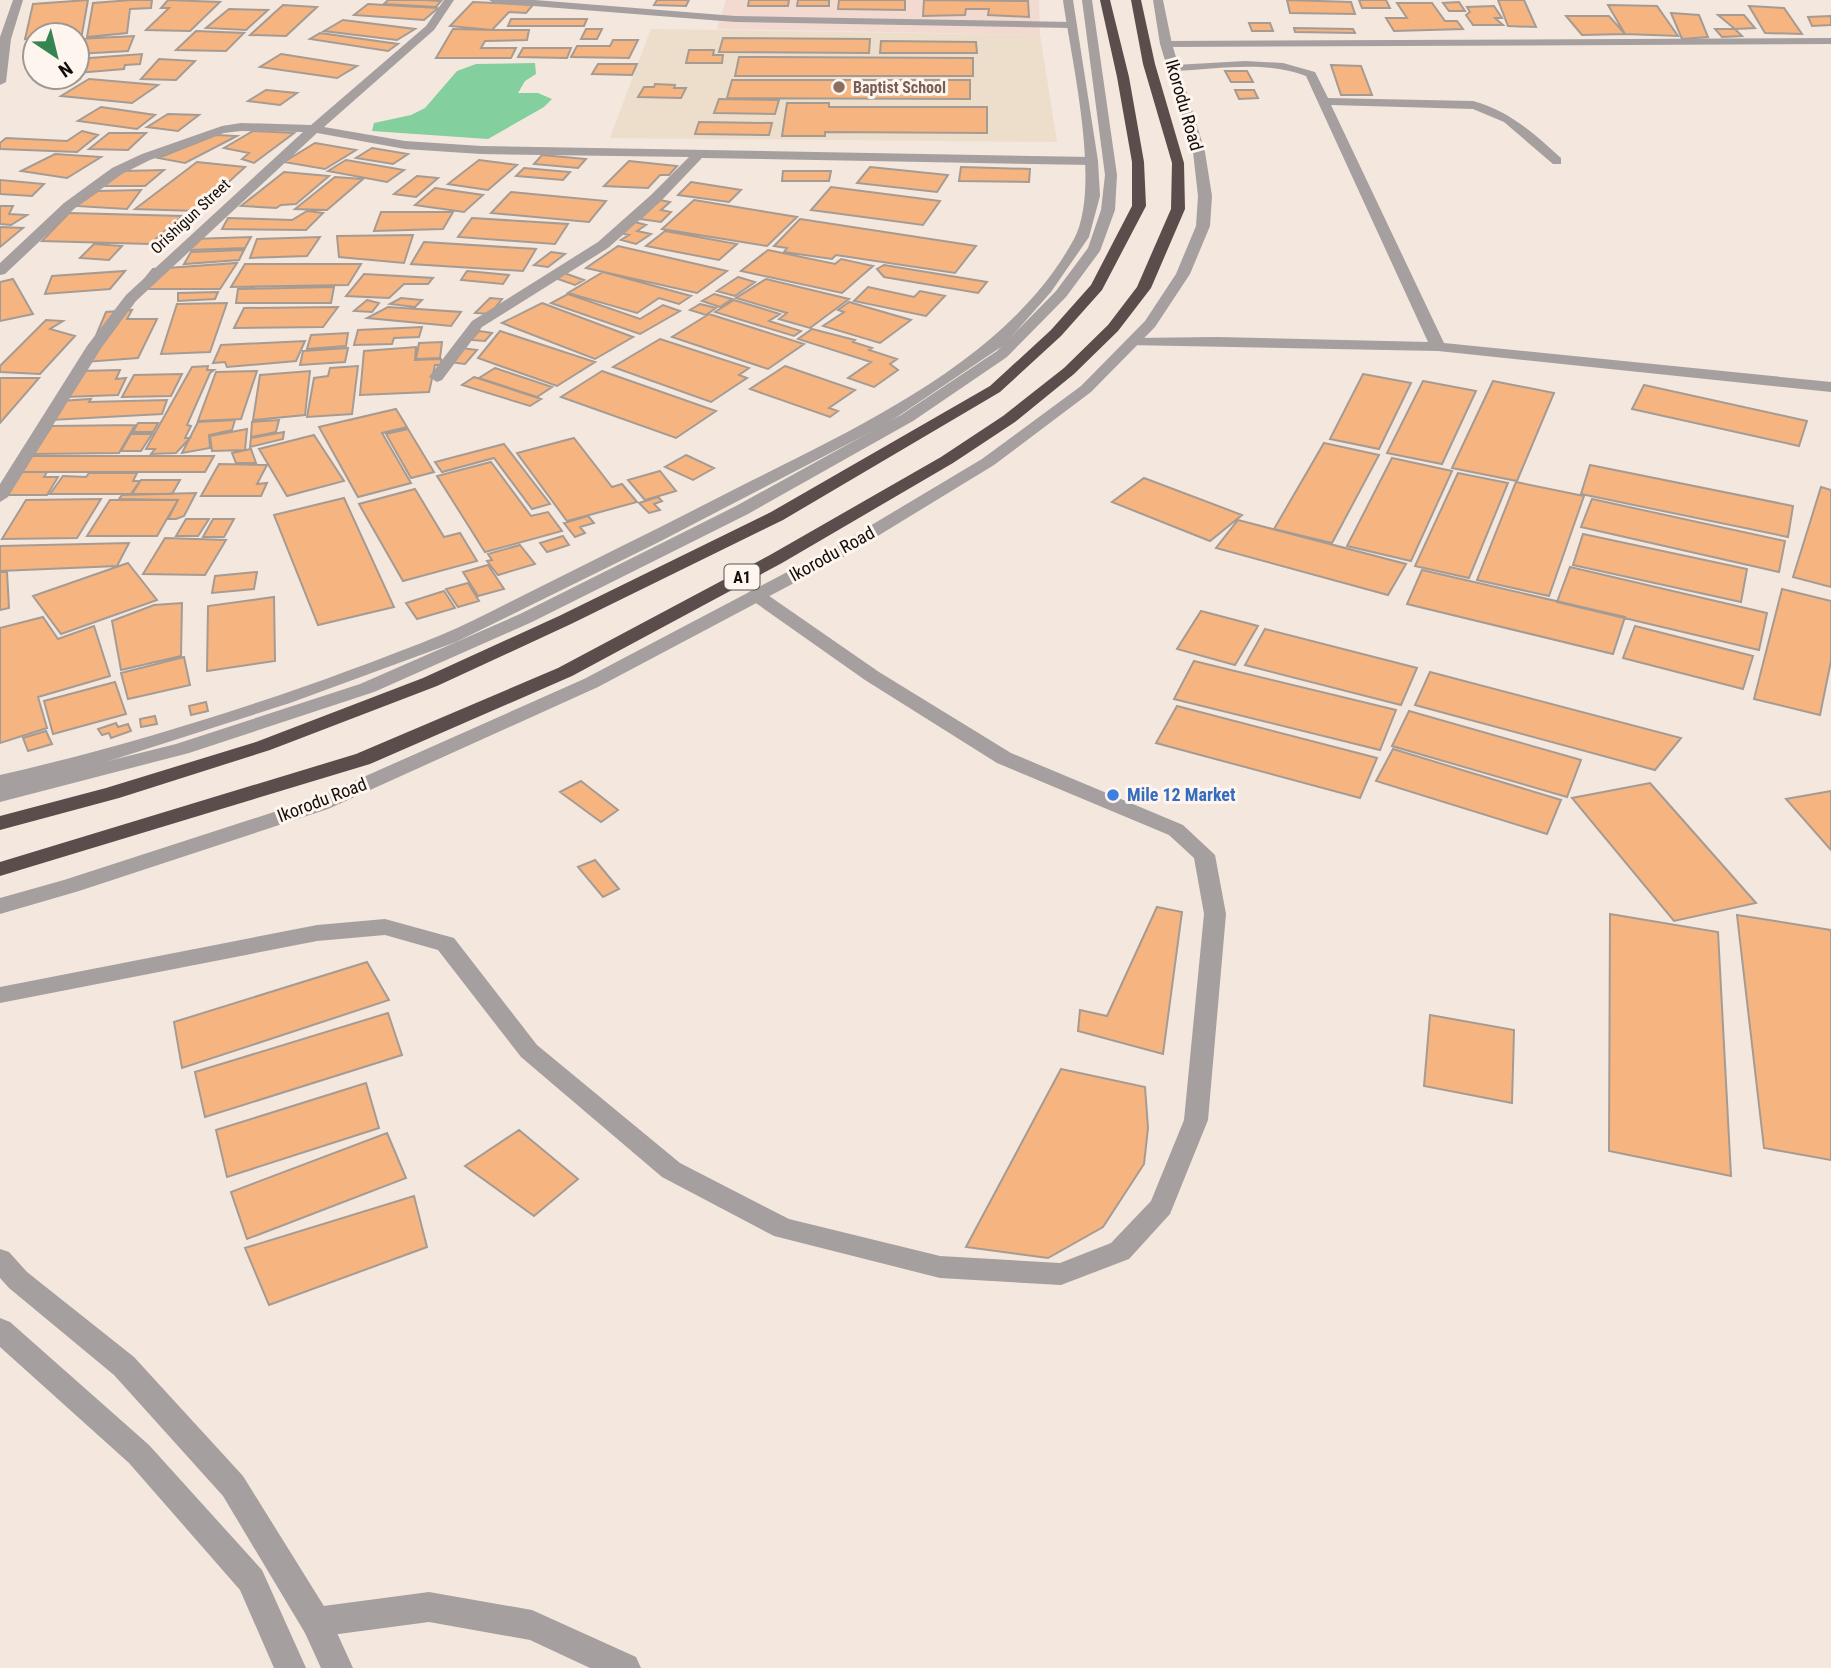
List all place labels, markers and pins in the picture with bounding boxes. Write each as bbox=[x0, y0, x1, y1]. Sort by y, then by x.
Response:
place label: Baptist School bbox=[853, 78, 946, 97]
marker: Baptist School bbox=[831, 79, 847, 95]
place label: Mile 12 Market bbox=[1127, 784, 1236, 805]
marker: Mile 12 Market bbox=[1105, 787, 1121, 803]

